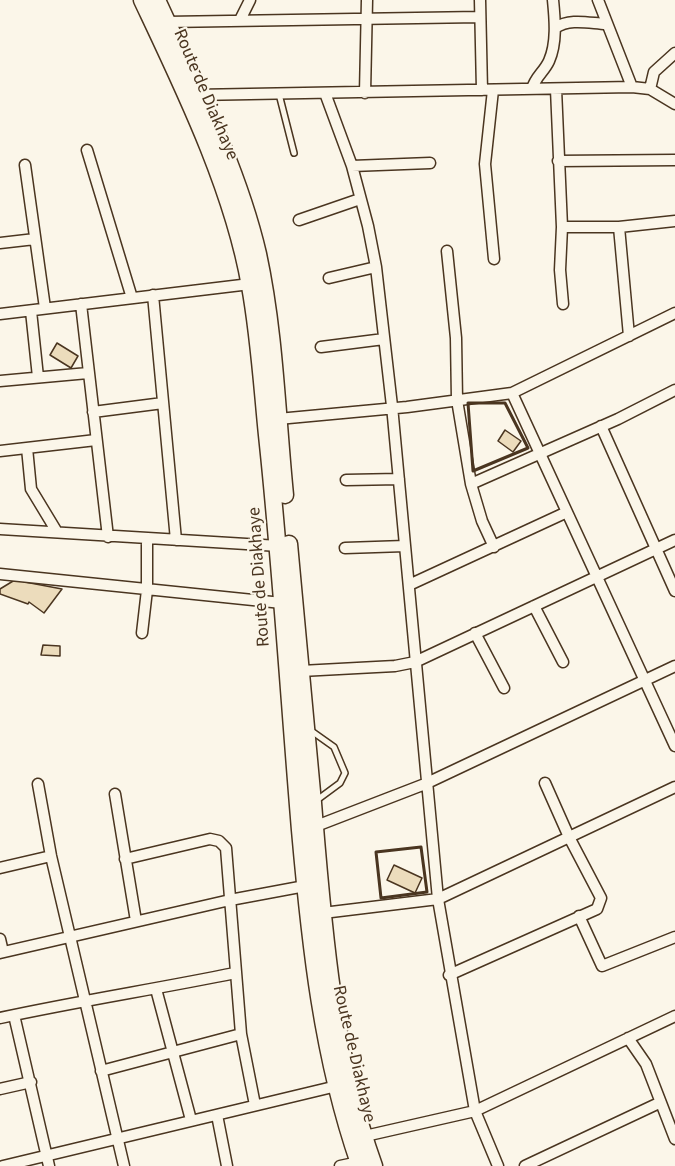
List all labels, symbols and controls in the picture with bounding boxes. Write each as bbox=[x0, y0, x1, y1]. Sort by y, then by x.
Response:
street label: Route de Diakhaye bbox=[168, 26, 242, 164]
street label: Route de Diakhaye bbox=[244, 506, 276, 648]
street label: Route de Diakhaye bbox=[327, 983, 379, 1125]

